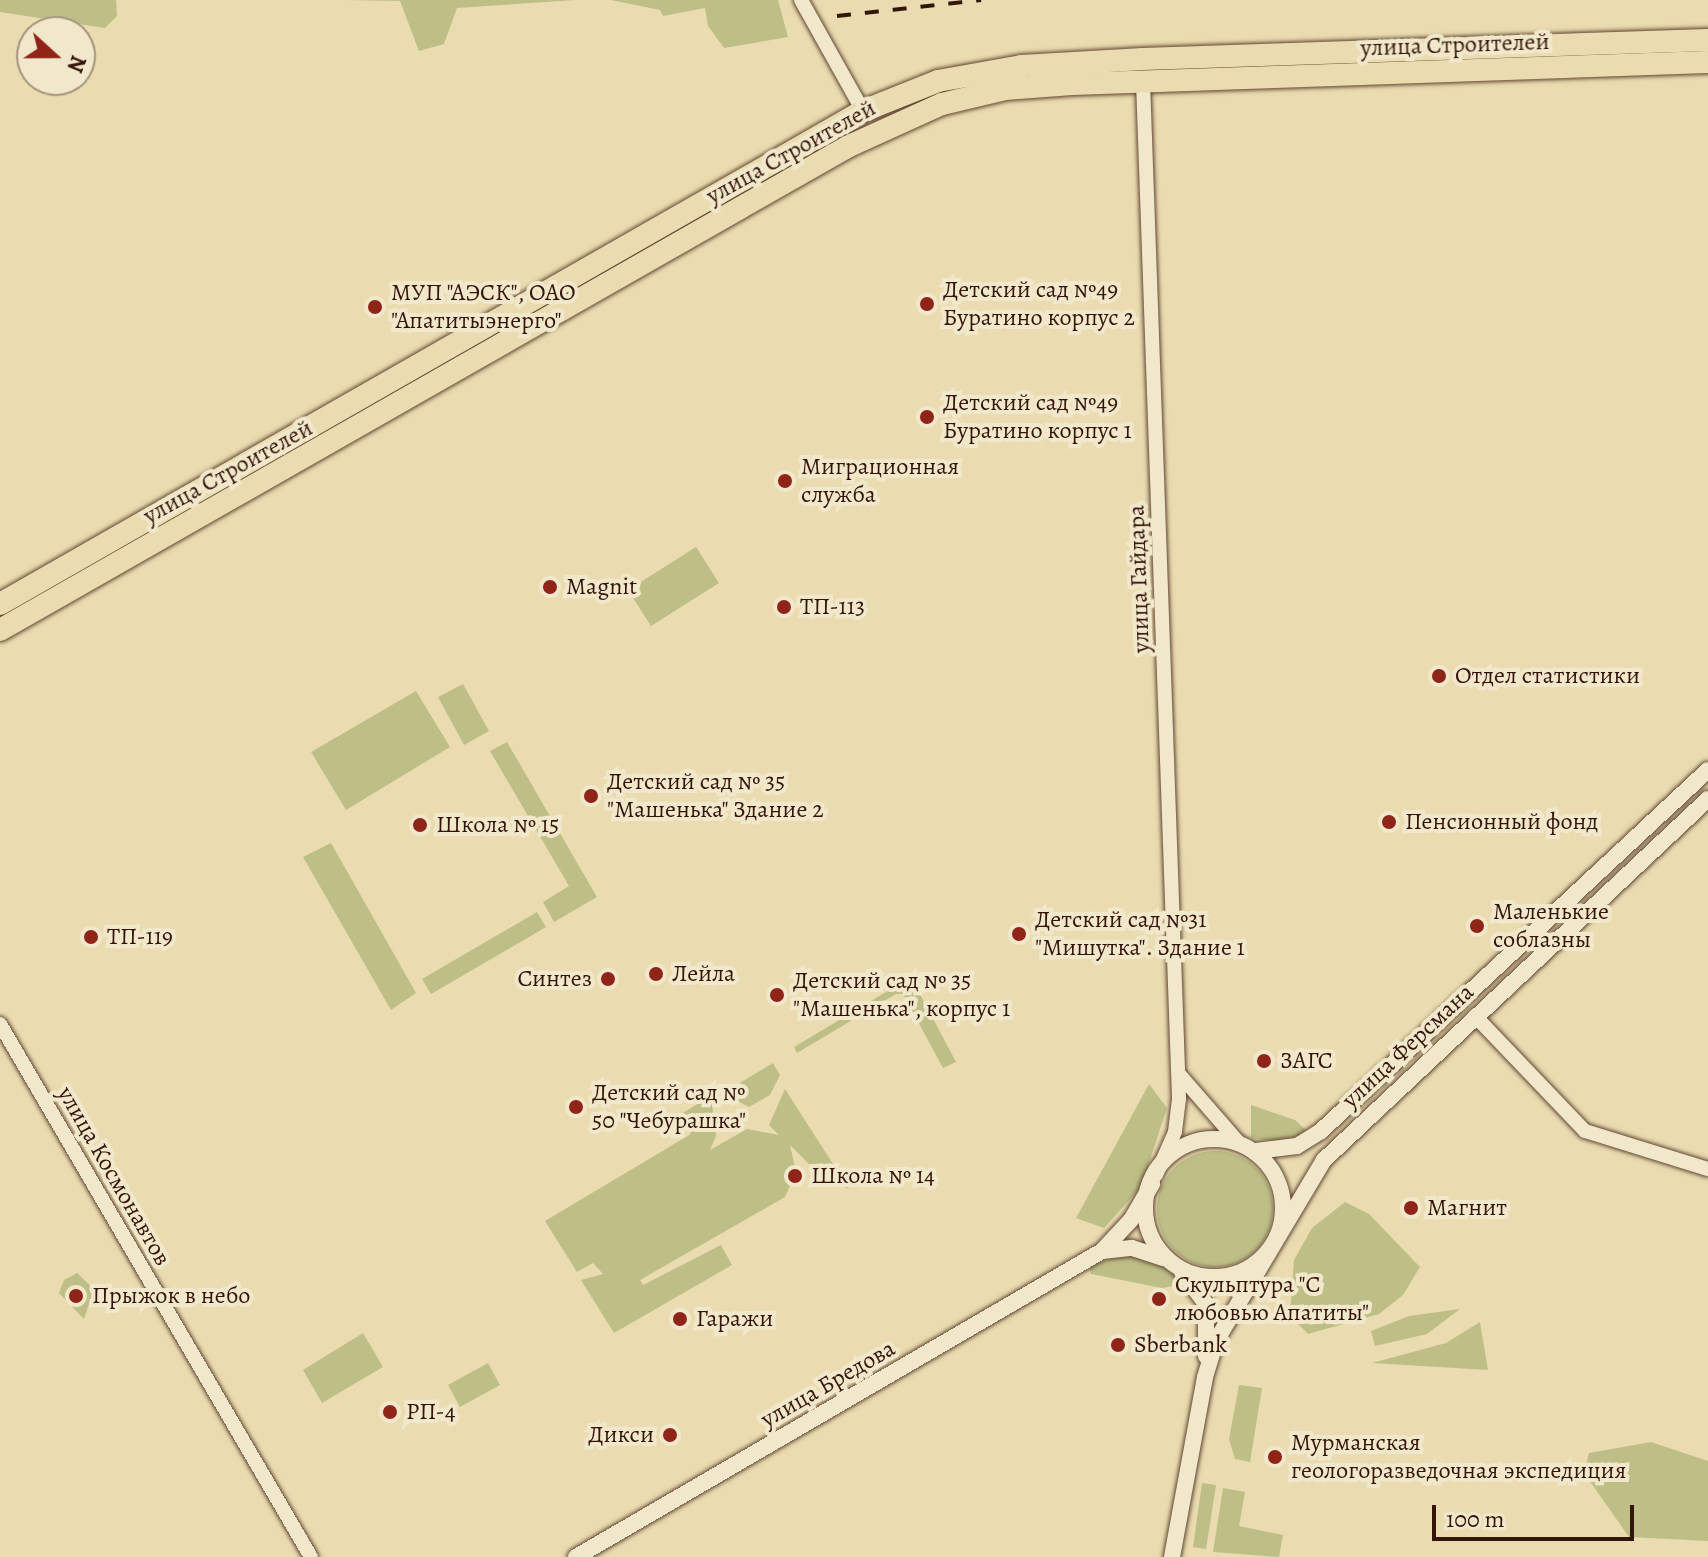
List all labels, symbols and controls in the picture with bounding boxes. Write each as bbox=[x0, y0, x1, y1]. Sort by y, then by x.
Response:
north arrow bbox=[16, 16, 96, 96]
street label: улица Строителей bbox=[1360, 27, 1550, 63]
text: N bbox=[60, 51, 93, 77]
street label: улица Строителей bbox=[701, 94, 881, 210]
place label: Детский сад №49 Буратино корпус 2 bbox=[943, 276, 1135, 332]
place label: МУП "АЭСК", ОАО "Апатитыэнерго" bbox=[391, 279, 577, 335]
marker: Детский сад №49 Буратино корпус 2 bbox=[918, 295, 936, 313]
marker: МУП "АЭСК", ОАО "Апатитыэнерго" bbox=[366, 298, 384, 316]
place label: Детский сад №49 Буратино корпус 1 bbox=[943, 389, 1132, 445]
marker: Детский сад №49 Буратино корпус 1 bbox=[918, 408, 936, 426]
street label: улица Строителей bbox=[138, 414, 318, 530]
place label: Миграционная служба bbox=[801, 453, 959, 509]
marker: Миграционная служба bbox=[776, 472, 794, 490]
street label: улица Гайдара bbox=[1122, 505, 1156, 653]
place label: Magnit bbox=[566, 573, 637, 601]
marker: Magnit bbox=[541, 578, 559, 596]
place label: ТП-113 bbox=[800, 593, 865, 621]
marker: ТП-113 bbox=[775, 598, 793, 616]
place label: Отдел статистики bbox=[1455, 662, 1640, 690]
marker: Отдел статистики bbox=[1430, 667, 1448, 685]
place label: Детский сад № 35 "Машенька" Здание 2 bbox=[607, 768, 824, 824]
marker: Детский сад № 35 "Машенька" Здание 2 bbox=[582, 787, 600, 805]
place label: Пенсионный фонд bbox=[1405, 808, 1598, 836]
place label: Школа № 15 bbox=[436, 811, 559, 839]
marker: Пенсионный фонд bbox=[1380, 813, 1398, 831]
marker: Школа № 15 bbox=[411, 816, 429, 834]
place label: Маленькие соблазны bbox=[1493, 898, 1609, 954]
place label: Детский сад №31 "Мишутка". Здание 1 bbox=[1035, 906, 1245, 962]
marker: Маленькие соблазны bbox=[1468, 917, 1486, 935]
place label: ТП-119 bbox=[107, 923, 173, 951]
marker: Детский сад №31 "Мишутка". Здание 1 bbox=[1010, 925, 1028, 943]
marker: ТП-119 bbox=[82, 928, 100, 946]
place label: Лейла bbox=[672, 960, 735, 988]
place label: Синтез bbox=[518, 965, 592, 993]
marker: Лейла bbox=[647, 965, 665, 983]
place label: Детский сад № 35 "Машенька", корпус 1 bbox=[793, 967, 1011, 1023]
marker: Синтез bbox=[599, 970, 617, 988]
street label: улица Ферсмана bbox=[1336, 978, 1480, 1114]
marker: Детский сад № 35 "Машенька", корпус 1 bbox=[768, 986, 786, 1004]
place label: ЗАГС bbox=[1280, 1047, 1333, 1075]
marker: ЗАГС bbox=[1255, 1052, 1273, 1070]
place label: Детский сад № 50 "Чебурашка" bbox=[592, 1079, 747, 1135]
street label: улица Космонавтов bbox=[51, 1081, 177, 1271]
marker: Детский сад № 50 "Чебурашка" bbox=[567, 1098, 585, 1116]
place label: Школа № 14 bbox=[811, 1162, 935, 1190]
marker: Школа № 14 bbox=[786, 1167, 804, 1185]
place label: Магнит bbox=[1427, 1194, 1507, 1222]
marker: Магнит bbox=[1402, 1199, 1420, 1217]
place label: Скульптура "С любовью Апатиты" bbox=[1175, 1271, 1369, 1327]
place label: Прыжок в небо bbox=[92, 1282, 250, 1310]
marker: Прыжок в небо bbox=[67, 1287, 85, 1305]
marker: Скульптура "С любовью Апатиты" bbox=[1150, 1290, 1168, 1308]
place label: Гаражи bbox=[696, 1305, 773, 1333]
marker: Гаражи bbox=[671, 1310, 689, 1328]
place label: Sberbank bbox=[1134, 1331, 1227, 1359]
street label: улица Бредова bbox=[756, 1334, 900, 1434]
marker: Sberbank bbox=[1109, 1336, 1127, 1354]
place label: РП-4 bbox=[406, 1398, 456, 1426]
marker: РП-4 bbox=[381, 1403, 399, 1421]
place label: Дикси bbox=[588, 1421, 654, 1449]
marker: Дикси bbox=[661, 1426, 679, 1444]
place label: Мурманская геологоразведочная экспедиция bbox=[1291, 1429, 1626, 1485]
marker: Мурманская геологоразведочная экспедиция bbox=[1266, 1448, 1284, 1466]
scale bar bbox=[1436, 1489, 1638, 1539]
text: 100 m bbox=[1446, 1503, 1505, 1535]

